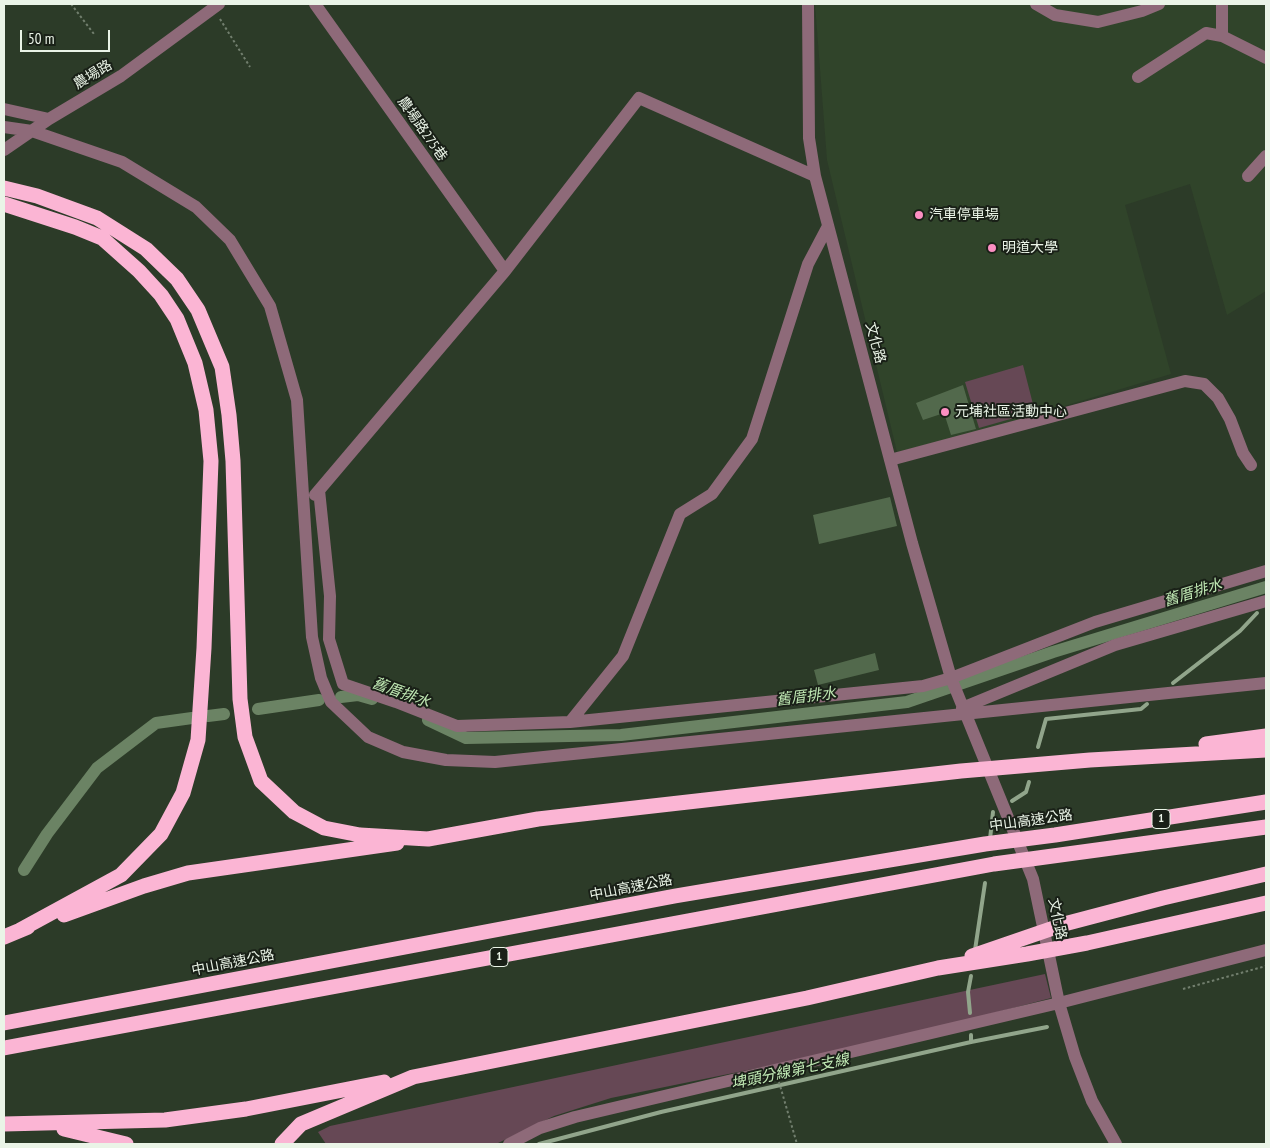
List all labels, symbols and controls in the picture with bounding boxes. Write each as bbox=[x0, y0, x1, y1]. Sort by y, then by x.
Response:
scale bar bbox=[22, 20, 112, 52]
text: 50 m bbox=[28, 29, 54, 48]
street label: 農場路 bbox=[71, 57, 115, 93]
street label: 農場路275巷 bbox=[394, 94, 450, 164]
place label: 汽車停車場 bbox=[929, 207, 999, 223]
marker: 汽車停車場 bbox=[913, 209, 925, 221]
place label: 明道大學 bbox=[1002, 240, 1058, 256]
marker: 明道大學 bbox=[986, 242, 998, 254]
street label: 文化路 bbox=[861, 321, 889, 365]
place label: 元埔社區活動中心 bbox=[955, 404, 1067, 420]
marker: 元埔社區活動中心 bbox=[939, 406, 951, 418]
water label: 舊厝排水 bbox=[1162, 576, 1224, 610]
water label: 舊厝排水 bbox=[370, 674, 432, 712]
water label: 舊厝排水 bbox=[775, 684, 837, 710]
street label: 中山高速公路 bbox=[988, 807, 1074, 835]
road number: 1 bbox=[1152, 810, 1170, 829]
street label: 中山高速公路 bbox=[588, 872, 674, 904]
street label: 文化路 bbox=[1044, 897, 1070, 941]
street label: 中山高速公路 bbox=[190, 947, 276, 979]
road number: 1 bbox=[490, 948, 508, 966]
water label: 埤頭分線第七支線 bbox=[729, 1051, 851, 1093]

